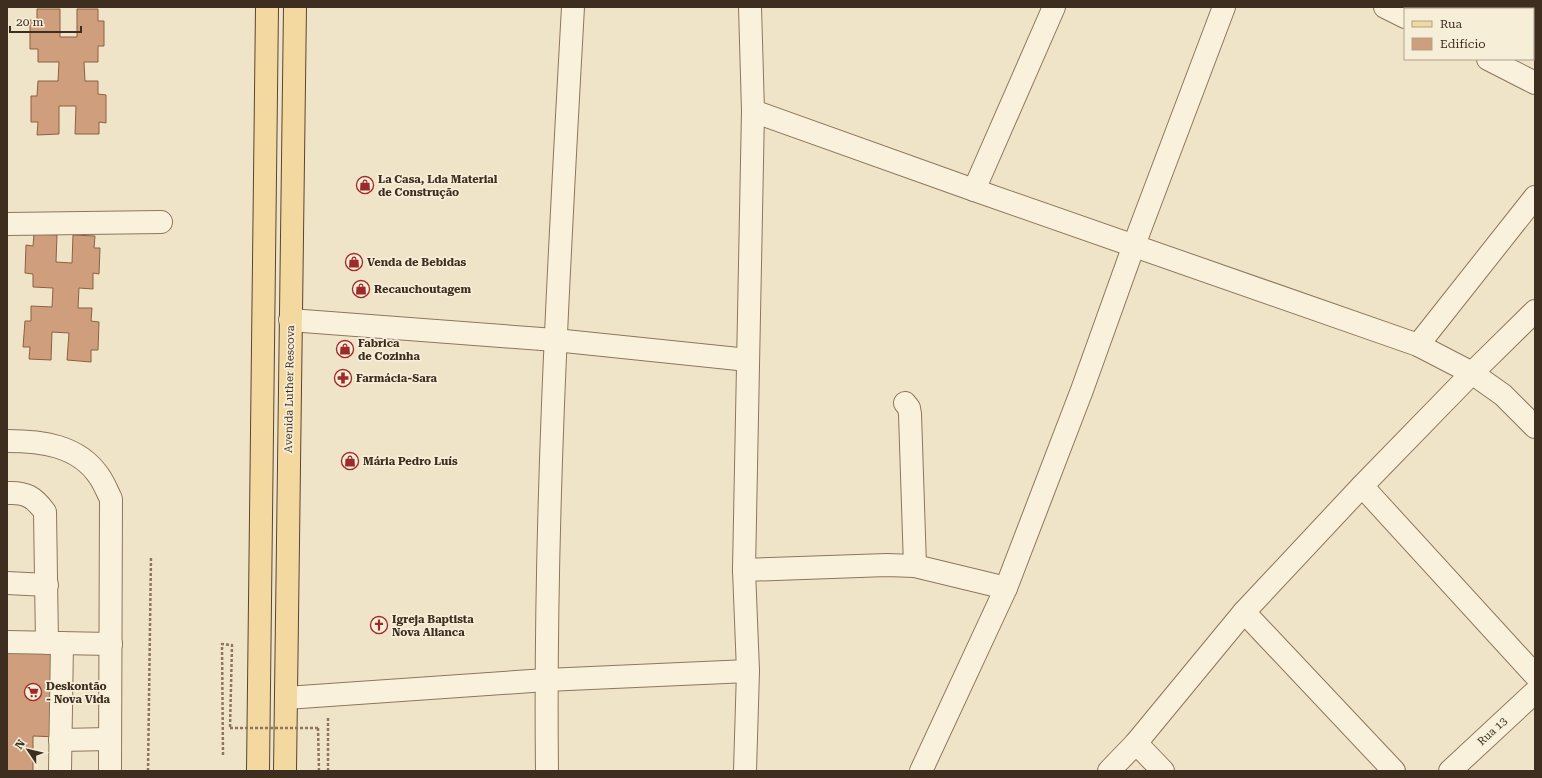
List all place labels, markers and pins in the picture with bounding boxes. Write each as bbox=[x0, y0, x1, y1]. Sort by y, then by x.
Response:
place label: La Casa, Lda Material de Construção bbox=[378, 173, 498, 199]
shop icon: La Casa, Lda Material de Construção bbox=[355, 175, 375, 195]
shop icon: Venda de Bebidas bbox=[344, 252, 364, 272]
place label: Venda de Bebidas bbox=[367, 256, 467, 269]
shop icon: Recauchoutagem bbox=[351, 279, 371, 299]
place label: Recauchoutagem bbox=[374, 283, 472, 296]
place label: Fabrica de Cozinha bbox=[358, 337, 420, 363]
shop icon: Fabrica de Cozinha bbox=[335, 339, 355, 359]
pharmacy icon: Farmácia-Sara bbox=[333, 368, 353, 388]
place label: Farmácia-Sara bbox=[356, 372, 438, 385]
shop icon: Mária Pedro Luís bbox=[340, 451, 360, 471]
place label: Mária Pedro Luís bbox=[363, 455, 458, 468]
place label: Igreja Baptista Nova Alianca bbox=[392, 613, 474, 639]
church icon: Igreja Baptista Nova Alianca bbox=[369, 615, 389, 635]
place label: Deskontão - Nova Vida bbox=[46, 680, 111, 706]
supermarket icon: Deskontão - Nova Vida bbox=[23, 682, 43, 702]

